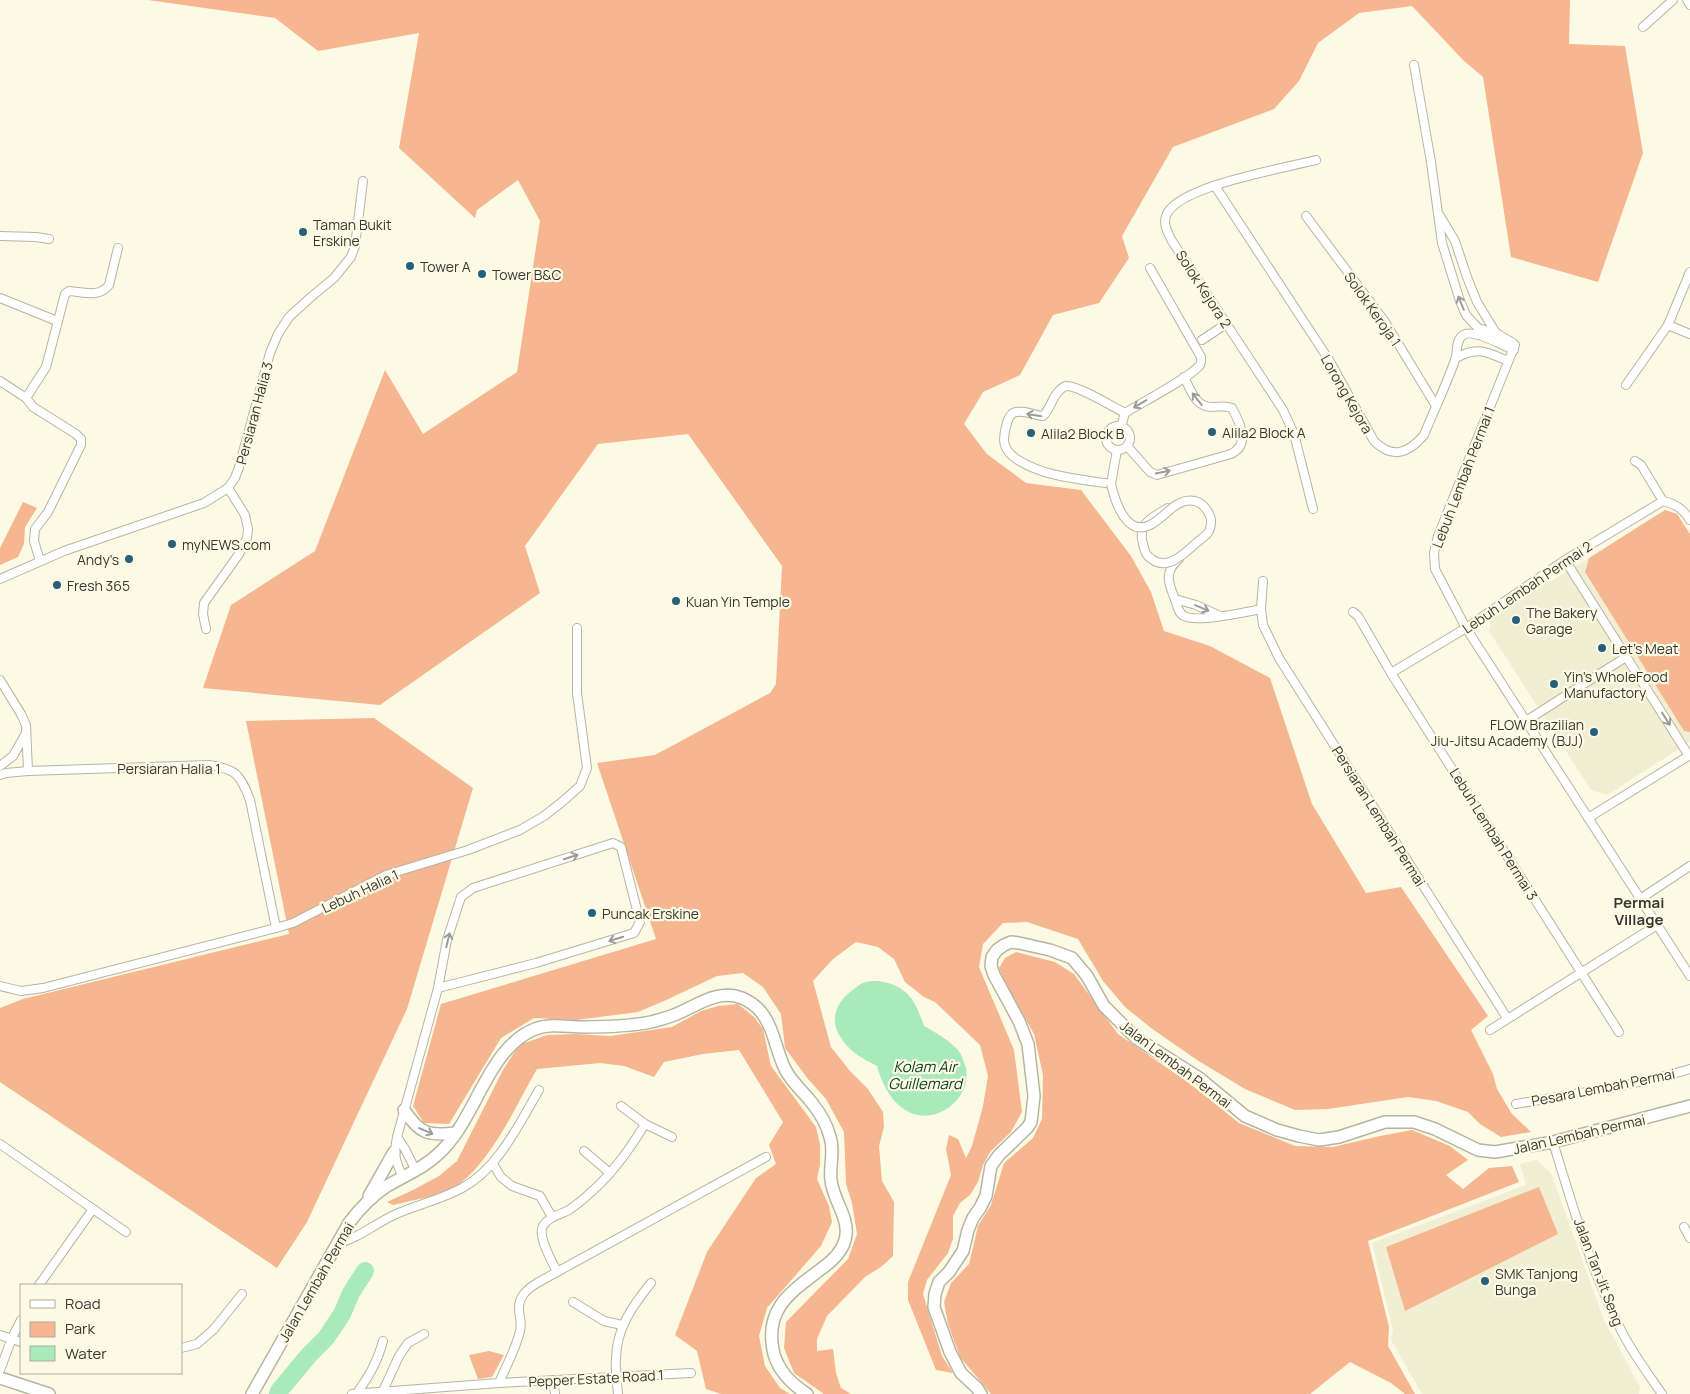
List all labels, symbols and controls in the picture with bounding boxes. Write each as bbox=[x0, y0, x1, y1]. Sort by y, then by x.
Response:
place label: Taman Bukit Erskine bbox=[313, 215, 392, 250]
marker: Taman Bukit Erskine bbox=[297, 226, 309, 238]
street label: Solok Kejora 2 bbox=[1172, 246, 1236, 332]
place label: Tower A bbox=[420, 257, 471, 276]
marker: Tower A bbox=[404, 260, 416, 272]
place label: Tower B&C bbox=[492, 265, 561, 284]
marker: Tower B&C bbox=[476, 268, 488, 280]
street label: Solok Keroja 1 bbox=[1340, 268, 1406, 350]
one-way arrow bbox=[1456, 296, 1465, 311]
street label: Lorong Kejora bbox=[1317, 351, 1377, 437]
street label: Persiaran Halia 3 bbox=[231, 360, 277, 466]
one-way arrow bbox=[1192, 392, 1203, 405]
one-way arrow bbox=[1133, 400, 1147, 410]
street label: Lebuh Lembah Permai 1 bbox=[1427, 404, 1499, 550]
one-way arrow bbox=[1027, 409, 1043, 419]
place label: Alila2 Block A bbox=[1222, 423, 1306, 442]
place label: Alila2 Block B bbox=[1041, 424, 1125, 443]
marker: Alila2 Block A bbox=[1206, 426, 1218, 438]
marker: Alila2 Block B bbox=[1025, 427, 1037, 439]
one-way arrow bbox=[1155, 467, 1171, 477]
place label: myNEWS.com bbox=[182, 535, 271, 554]
street label: Lebuh Lembah Permai 2 bbox=[1458, 536, 1596, 638]
marker: myNEWS.com bbox=[166, 538, 178, 550]
place label: Andy's bbox=[77, 550, 119, 569]
marker: Andy's bbox=[123, 553, 135, 565]
place label: Fresh 365 bbox=[67, 576, 130, 595]
marker: Fresh 365 bbox=[51, 579, 63, 591]
place label: Kuan Yin Temple bbox=[686, 592, 790, 611]
marker: Kuan Yin Temple bbox=[670, 595, 682, 607]
one-way arrow bbox=[1194, 603, 1209, 613]
place label: The Bakery Garage bbox=[1526, 603, 1598, 638]
marker: The Bakery Garage bbox=[1510, 614, 1522, 626]
place label: Let's Meat bbox=[1612, 639, 1679, 658]
marker: Let's Meat bbox=[1596, 642, 1608, 654]
place label: Yin's WholeFood Manufactory bbox=[1564, 667, 1668, 702]
marker: Yin's WholeFood Manufactory bbox=[1548, 678, 1560, 690]
one-way arrow bbox=[1661, 712, 1671, 726]
place label: FLOW Brazilian Jiu-Jitsu Academy (BJJ) bbox=[1431, 715, 1584, 750]
marker: FLOW Brazilian Jiu-Jitsu Academy (BJJ) bbox=[1588, 726, 1600, 738]
street label: Persiaran Lembah Permai bbox=[1328, 742, 1430, 890]
street label: Persiaran Halia 1 bbox=[117, 759, 221, 778]
street label: Lebuh Lembah Permai 3 bbox=[1446, 764, 1542, 904]
one-way arrow bbox=[562, 851, 578, 861]
street label: Lebuh Halia 1 bbox=[318, 865, 402, 917]
district label: Permai Village bbox=[1614, 892, 1664, 930]
place label: Puncak Erskine bbox=[602, 904, 699, 923]
marker: Puncak Erskine bbox=[586, 907, 598, 919]
one-way arrow bbox=[444, 932, 453, 948]
one-way arrow bbox=[609, 934, 625, 944]
street label: Jalan Lembah Permai bbox=[1116, 1016, 1236, 1112]
water label: Kolam Air Guillemard bbox=[888, 1056, 964, 1094]
street label: Pesara Lembah Permai bbox=[1530, 1064, 1676, 1110]
street label: Jalan Lembah Permai bbox=[1511, 1110, 1647, 1158]
one-way arrow bbox=[418, 1127, 433, 1136]
street label: Jalan Tan Jit Seng bbox=[1570, 1215, 1628, 1329]
street label: Jalan Lembah Permai bbox=[274, 1219, 358, 1345]
place label: SMK Tanjong Bunga bbox=[1495, 1264, 1578, 1299]
marker: SMK Tanjong Bunga bbox=[1479, 1275, 1491, 1287]
legend bbox=[20, 1284, 182, 1374]
text: Road bbox=[65, 1293, 101, 1314]
text: Park bbox=[65, 1318, 95, 1339]
text: Water bbox=[65, 1343, 107, 1364]
street label: Pepper Estate Road 1 bbox=[528, 1365, 664, 1391]

